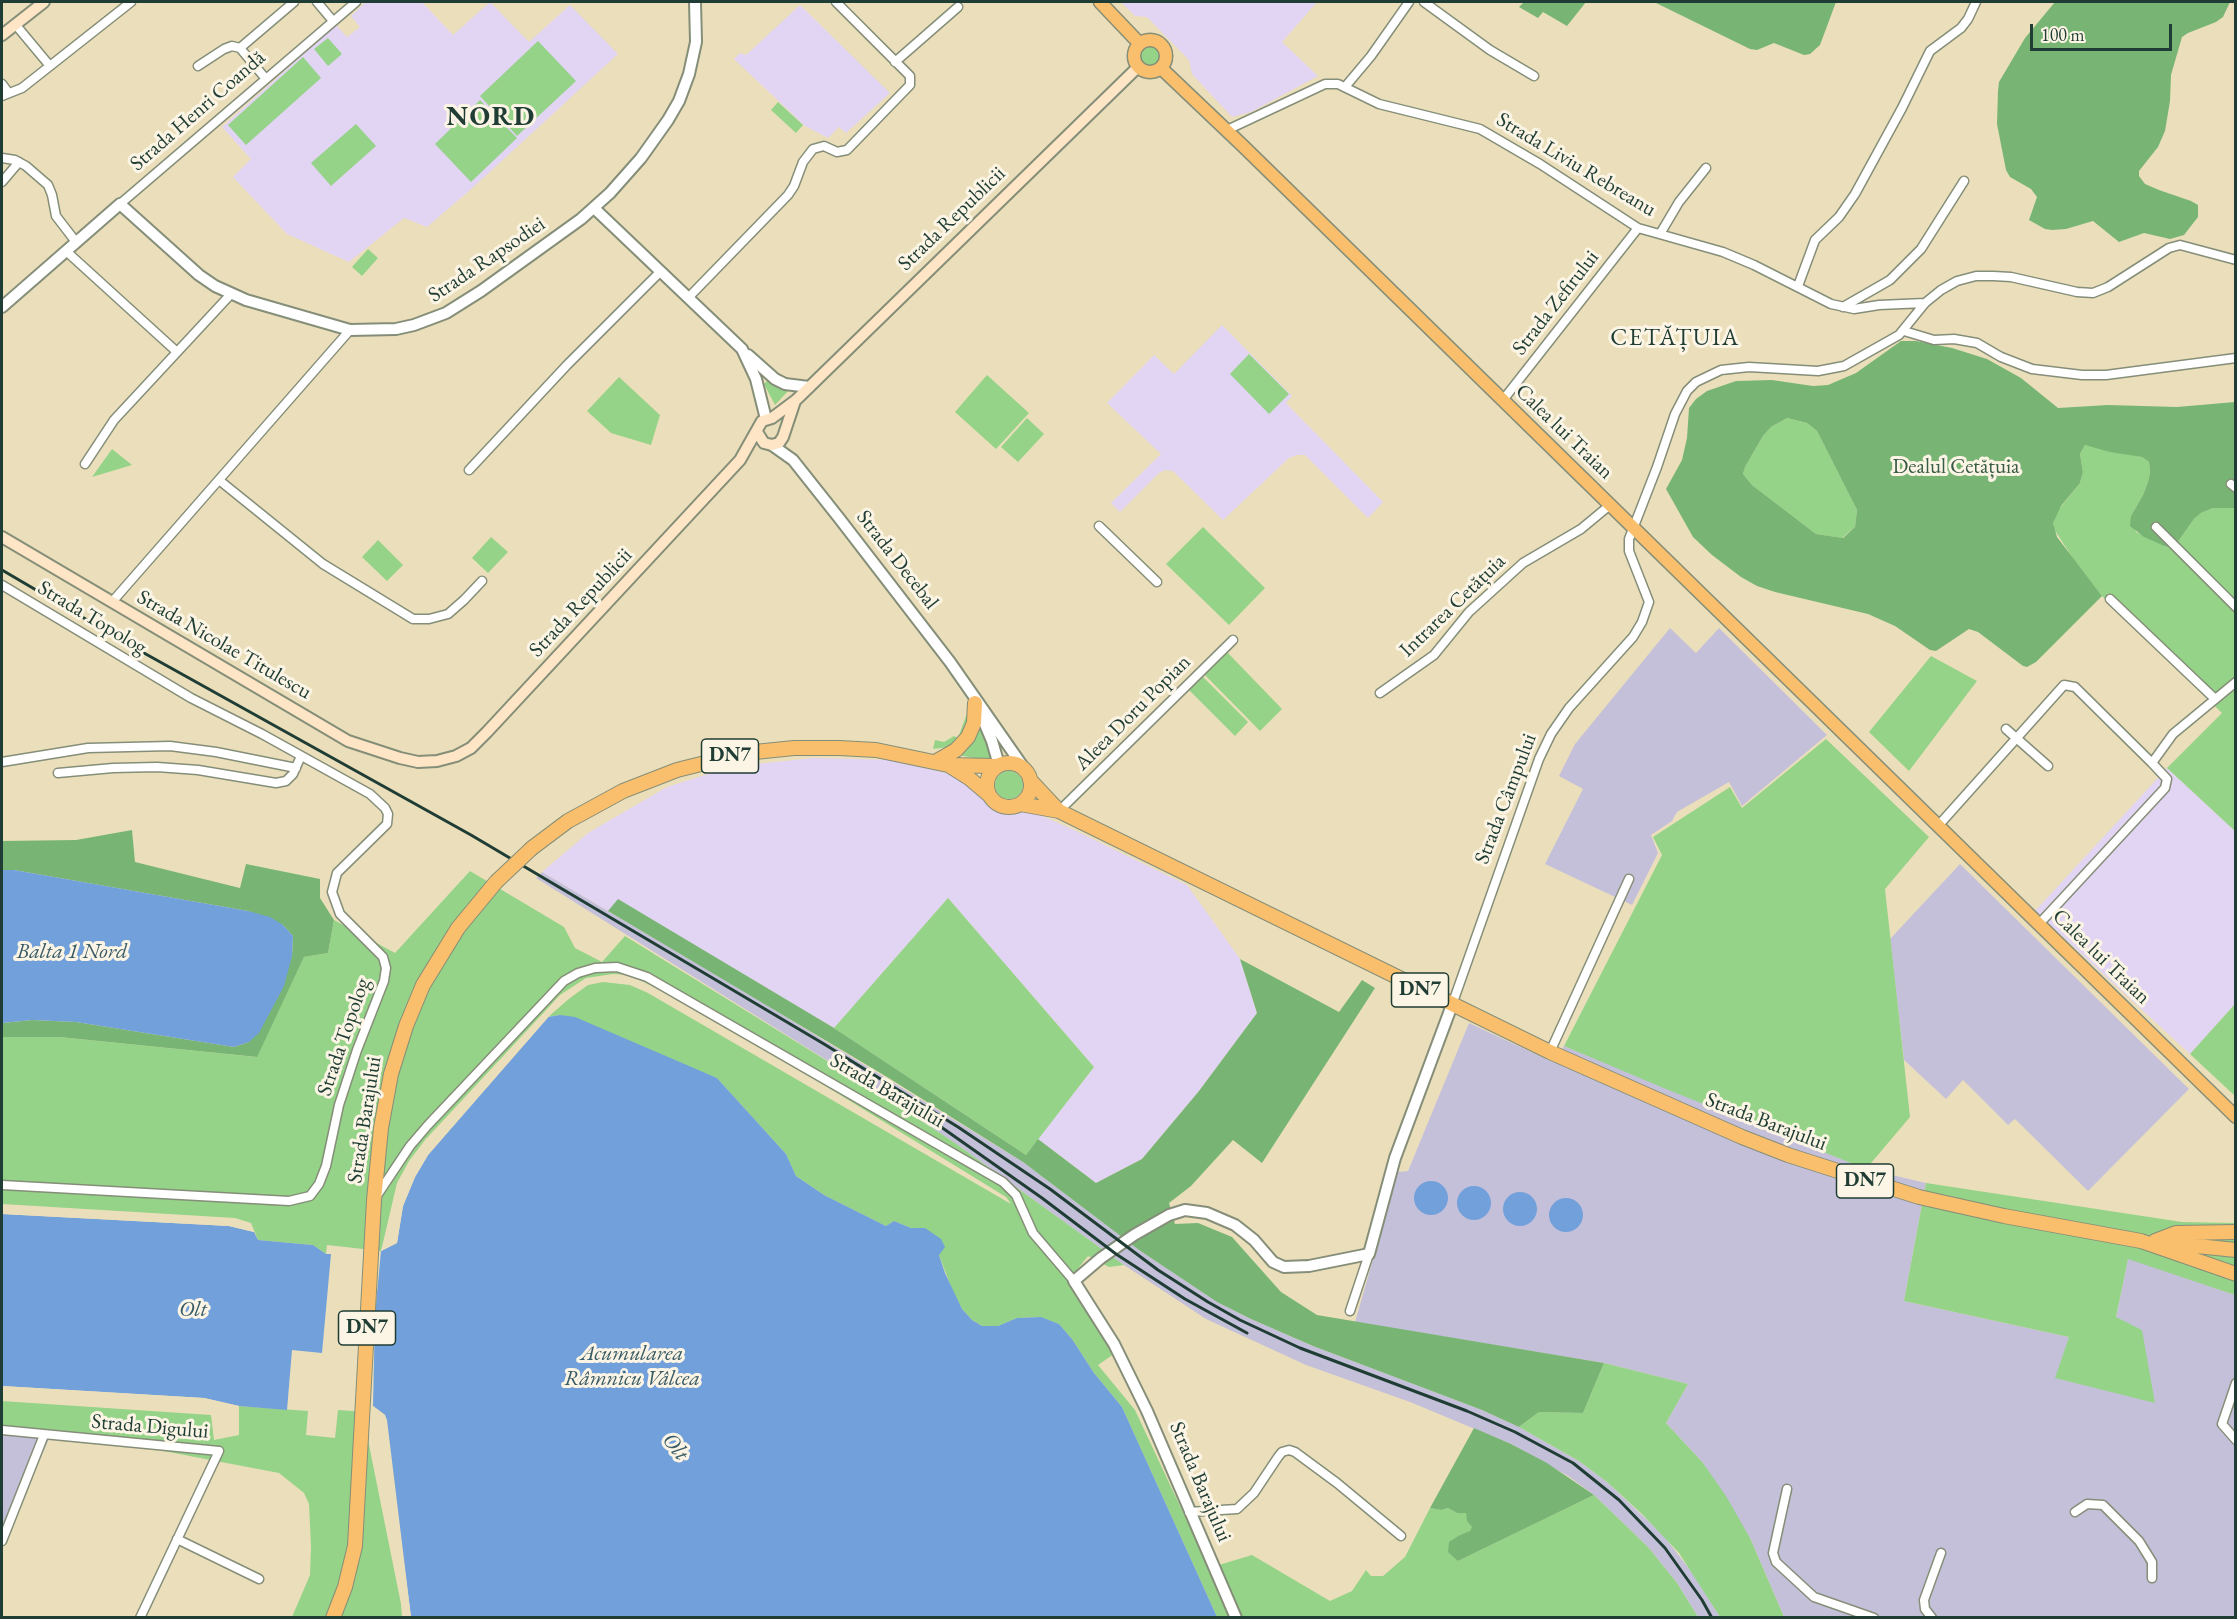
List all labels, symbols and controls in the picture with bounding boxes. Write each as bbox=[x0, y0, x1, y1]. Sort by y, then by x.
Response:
scale bar bbox=[2033, 12, 2176, 50]
text: 100 m bbox=[2041, 23, 2085, 46]
street label: Strada Henri Coandă bbox=[125, 45, 271, 177]
district label: NORD bbox=[446, 102, 536, 134]
street label: Strada Liviu Rebreanu bbox=[1492, 107, 1660, 223]
street label: Strada Republicii bbox=[893, 161, 1011, 277]
street label: Strada Rapsodiei bbox=[424, 212, 550, 308]
street label: Strada Zefirului bbox=[1507, 246, 1605, 360]
district label: CETĂȚUIA bbox=[1610, 324, 1740, 352]
street label: Calea lui Traian bbox=[1510, 379, 1618, 485]
park label: Dealul Cetățuia bbox=[1892, 454, 2020, 480]
street label: Strada Decebal bbox=[850, 505, 944, 615]
street label: Strada Republicii bbox=[524, 543, 638, 663]
street label: Intrarea Cetățuia bbox=[1395, 549, 1511, 663]
street label: Strada Topolog bbox=[33, 576, 151, 660]
street label: Strada Nicolae Titulescu bbox=[132, 585, 316, 705]
street label: Aleea Doru Popian bbox=[1070, 650, 1196, 776]
street label: Strada Câmpului bbox=[1470, 730, 1542, 868]
road number: DN7 bbox=[702, 739, 758, 773]
street label: Calea lui Traian bbox=[2047, 904, 2155, 1010]
water label: Balta 1 Nord bbox=[17, 939, 127, 965]
road number: DN7 bbox=[1392, 973, 1448, 1007]
street label: Strada Topolog bbox=[312, 975, 376, 1099]
street label: Strada Barajului bbox=[825, 1048, 949, 1134]
street label: Strada Barajului bbox=[343, 1055, 387, 1185]
street label: Strada Barajului bbox=[1702, 1087, 1830, 1157]
road number: DN7 bbox=[1836, 1164, 1894, 1198]
water label: Olt bbox=[179, 1297, 207, 1323]
road number: DN7 bbox=[338, 1311, 395, 1345]
water label: Acumularea Râmnicu Vâlcea bbox=[564, 1341, 700, 1392]
street label: Strada Digului bbox=[90, 1409, 210, 1445]
street label: Strada Barajului bbox=[1163, 1418, 1237, 1546]
water label: Olt bbox=[656, 1428, 694, 1466]

